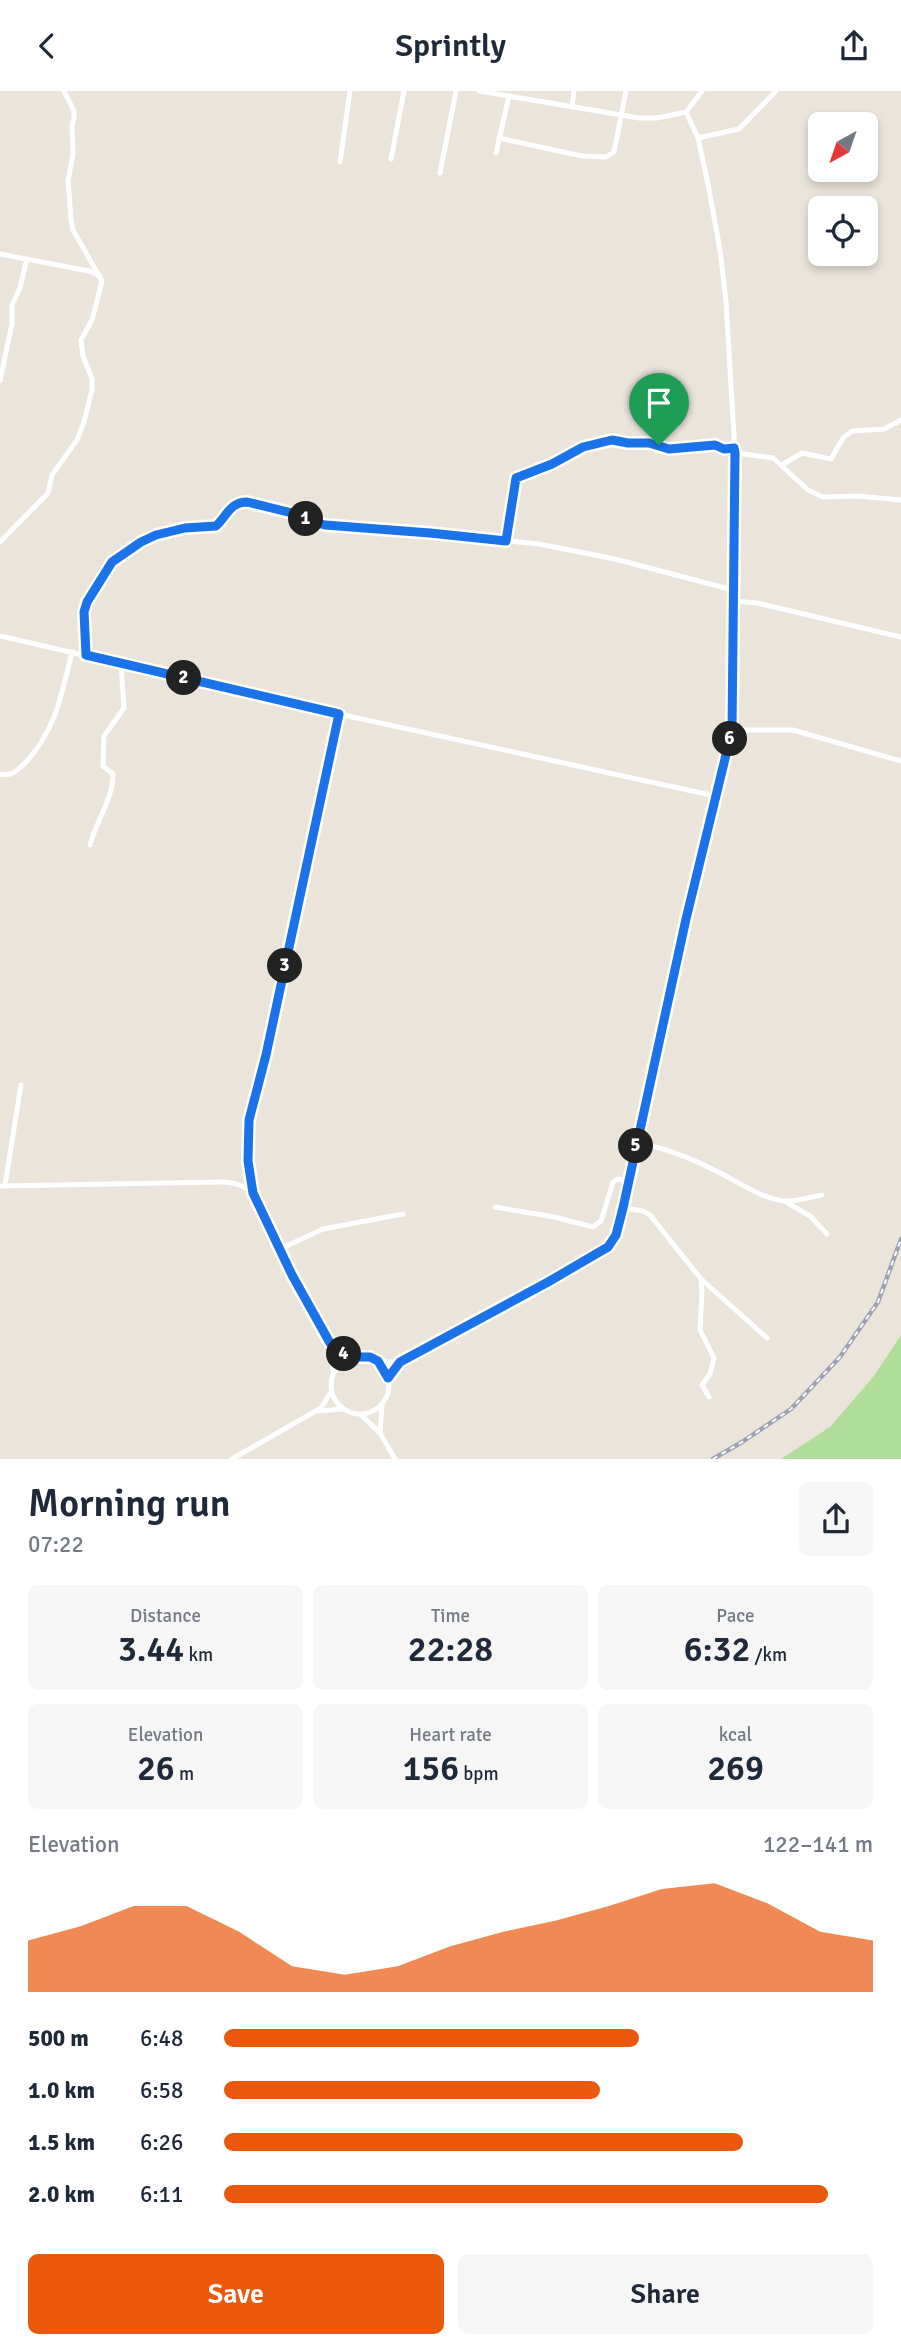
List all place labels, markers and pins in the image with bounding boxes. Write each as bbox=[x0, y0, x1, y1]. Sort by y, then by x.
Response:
pin bbox=[629, 373, 689, 445]
pin: 1 bbox=[288, 501, 324, 537]
pin: 2 bbox=[166, 661, 202, 695]
pin: 6 bbox=[712, 721, 748, 757]
pin: 3 bbox=[268, 949, 302, 983]
pin: 5 bbox=[618, 1129, 654, 1163]
pin: 4 bbox=[326, 1337, 362, 1371]

